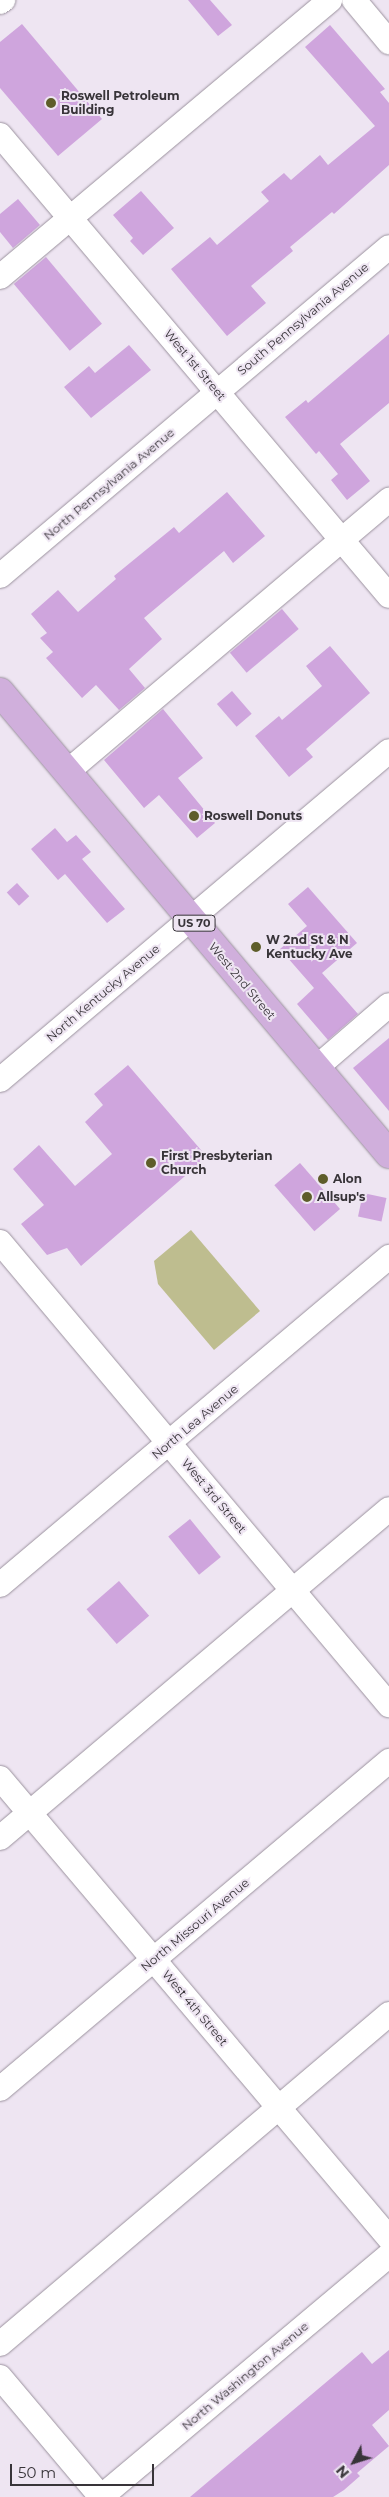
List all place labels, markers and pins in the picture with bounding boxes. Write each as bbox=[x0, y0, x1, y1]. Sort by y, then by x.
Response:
place label: Roswell Petroleum Building bbox=[61, 89, 180, 117]
marker: Roswell Petroleum Building bbox=[45, 97, 57, 109]
place label: Roswell Donuts bbox=[204, 809, 302, 823]
marker: Roswell Donuts bbox=[188, 810, 200, 822]
place label: W 2nd St & N Kentucky Ave bbox=[266, 933, 353, 961]
marker: W 2nd St & N Kentucky Ave bbox=[250, 941, 262, 953]
place label: First Presbyterian Church bbox=[161, 1149, 272, 1177]
marker: First Presbyterian Church bbox=[145, 1157, 157, 1169]
place label: Alon bbox=[333, 1172, 362, 1186]
marker: Alon bbox=[317, 1173, 329, 1185]
place label: Allsup's bbox=[317, 1190, 365, 1204]
marker: Allsup's bbox=[301, 1191, 313, 1203]

